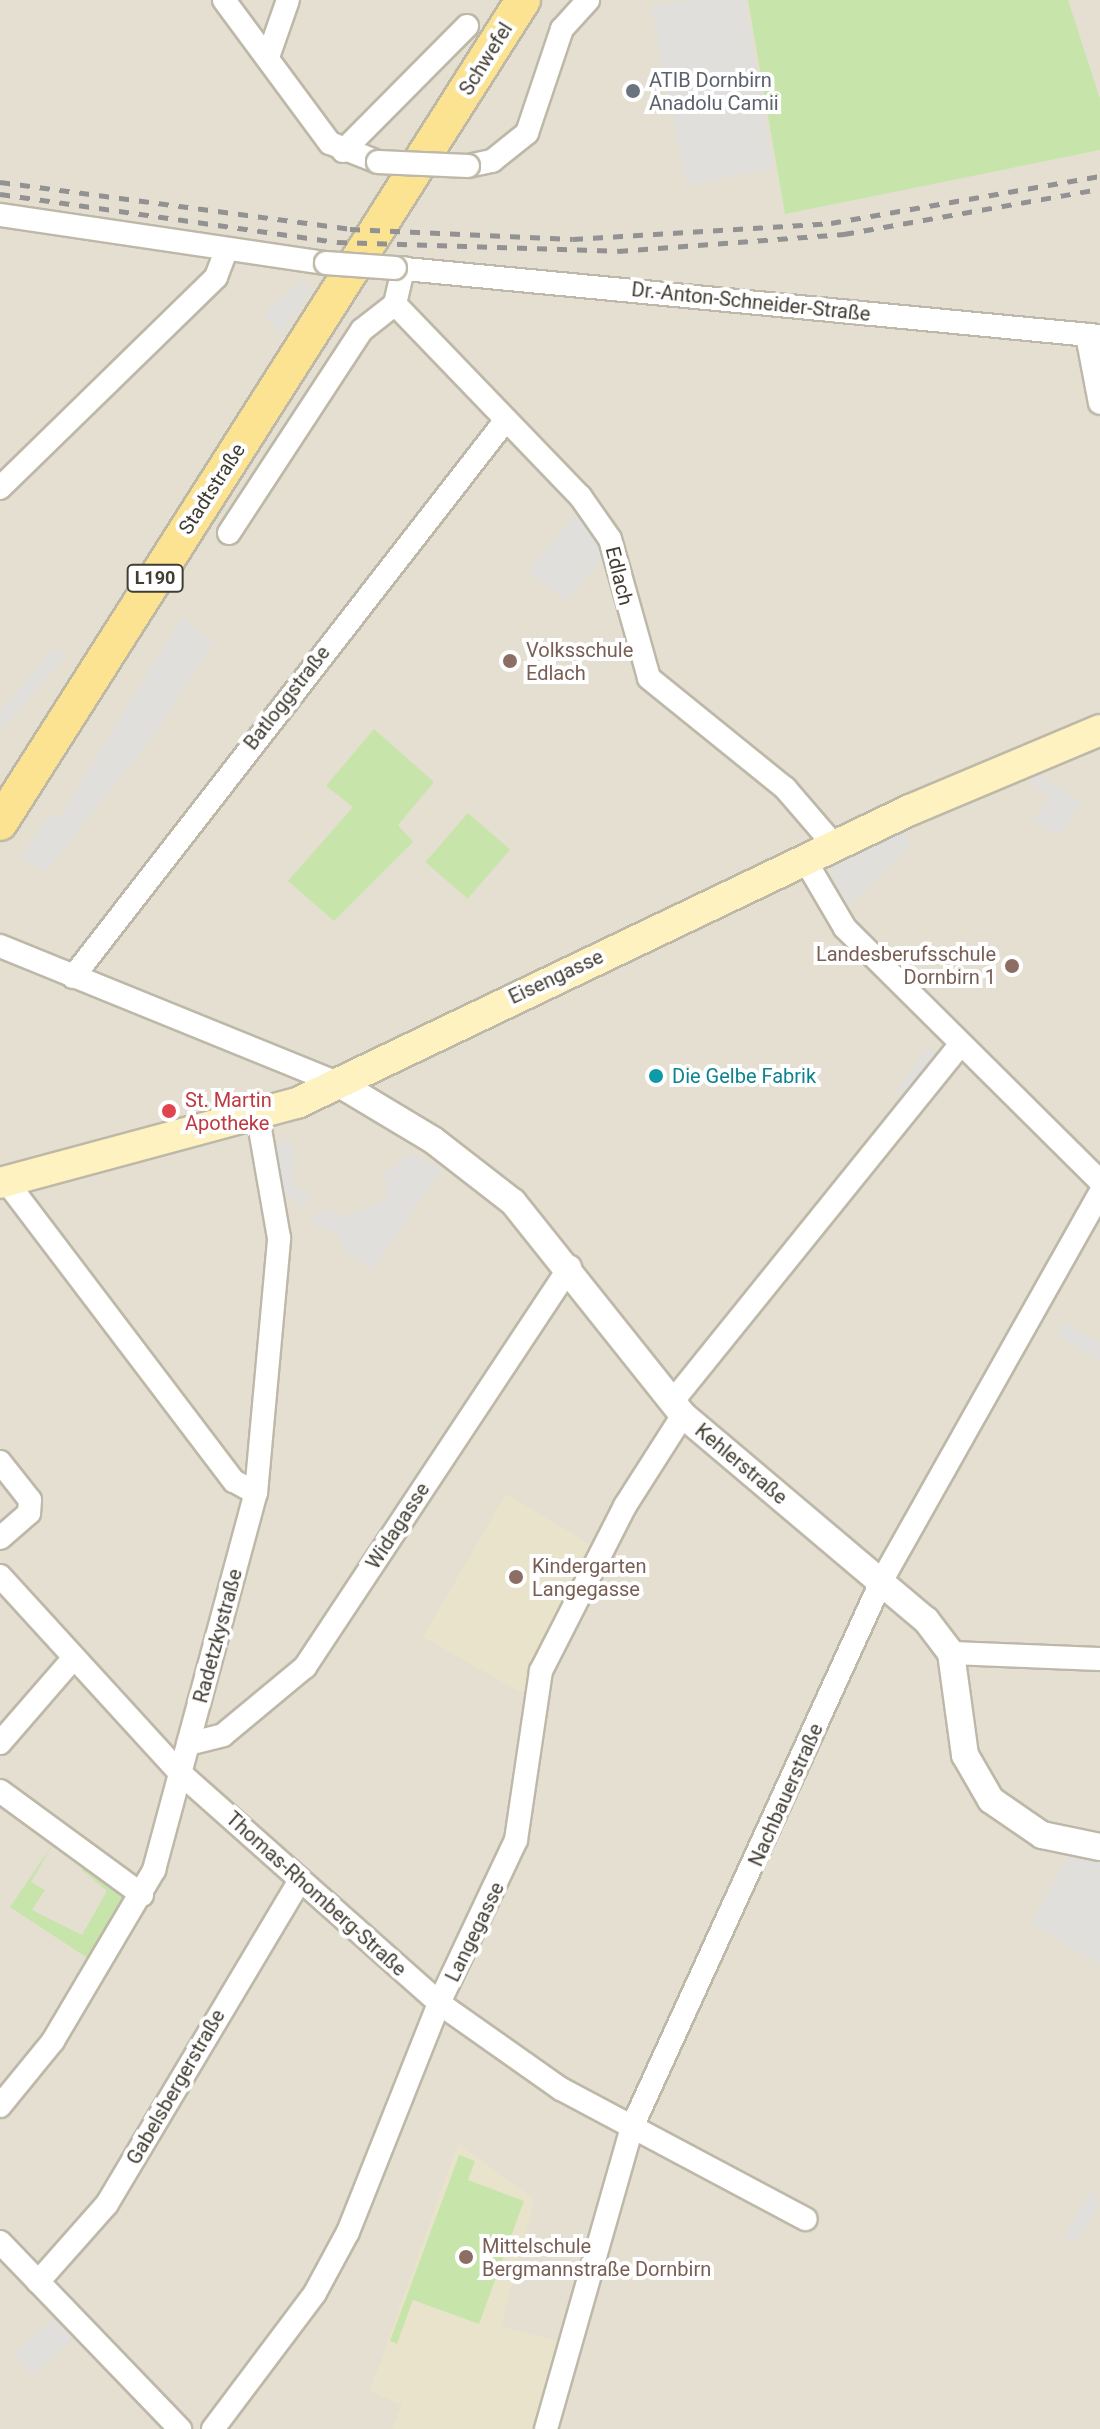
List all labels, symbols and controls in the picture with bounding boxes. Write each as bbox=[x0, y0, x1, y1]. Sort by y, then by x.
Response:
street label: Schwefel bbox=[454, 18, 518, 100]
place label: ATIB Dornbirn Anadolu Camii bbox=[649, 68, 779, 115]
marker: ATIB Dornbirn Anadolu Camii bbox=[624, 82, 642, 100]
street label: Dr.-Anton-Schneider-Straße bbox=[630, 278, 872, 326]
street label: Stadtstraße bbox=[174, 439, 250, 539]
street label: Edlach bbox=[600, 544, 638, 608]
road number: L190 bbox=[125, 564, 185, 592]
place label: Volksschule Edlach bbox=[526, 638, 633, 685]
street label: Batloggstraße bbox=[239, 641, 335, 755]
marker: Volksschule Edlach bbox=[501, 652, 519, 670]
place label: Landesberufsschule Dornbirn 1 bbox=[816, 942, 996, 989]
street label: Eisengasse bbox=[505, 945, 607, 1009]
marker: Landesberufsschule Dornbirn 1 bbox=[1003, 957, 1021, 975]
place label: Die Gelbe Fabrik bbox=[672, 1064, 816, 1088]
marker: Die Gelbe Fabrik bbox=[647, 1067, 665, 1085]
place label: St. Martin Apotheke bbox=[185, 1088, 272, 1135]
marker: St. Martin Apotheke bbox=[160, 1102, 178, 1120]
street label: Kehlerstraße bbox=[690, 1419, 792, 1509]
street label: Widagasse bbox=[361, 1478, 435, 1574]
place label: Kindergarten Langegasse bbox=[532, 1554, 647, 1601]
street label: Radetzkystraße bbox=[189, 1566, 247, 1706]
marker: Kindergarten Langegasse bbox=[507, 1568, 525, 1586]
street label: Nachbauerstraße bbox=[744, 1720, 828, 1870]
street label: Thomas-Rhomberg-Straße bbox=[221, 1807, 411, 1981]
street label: Langegasse bbox=[441, 1878, 509, 1986]
street label: Gabelsbergerstraße bbox=[122, 2005, 230, 2169]
place label: Mittelschule Bergmannstraße Dornbirn bbox=[482, 2234, 711, 2281]
marker: Mittelschule Bergmannstraße Dornbirn bbox=[457, 2248, 475, 2266]

